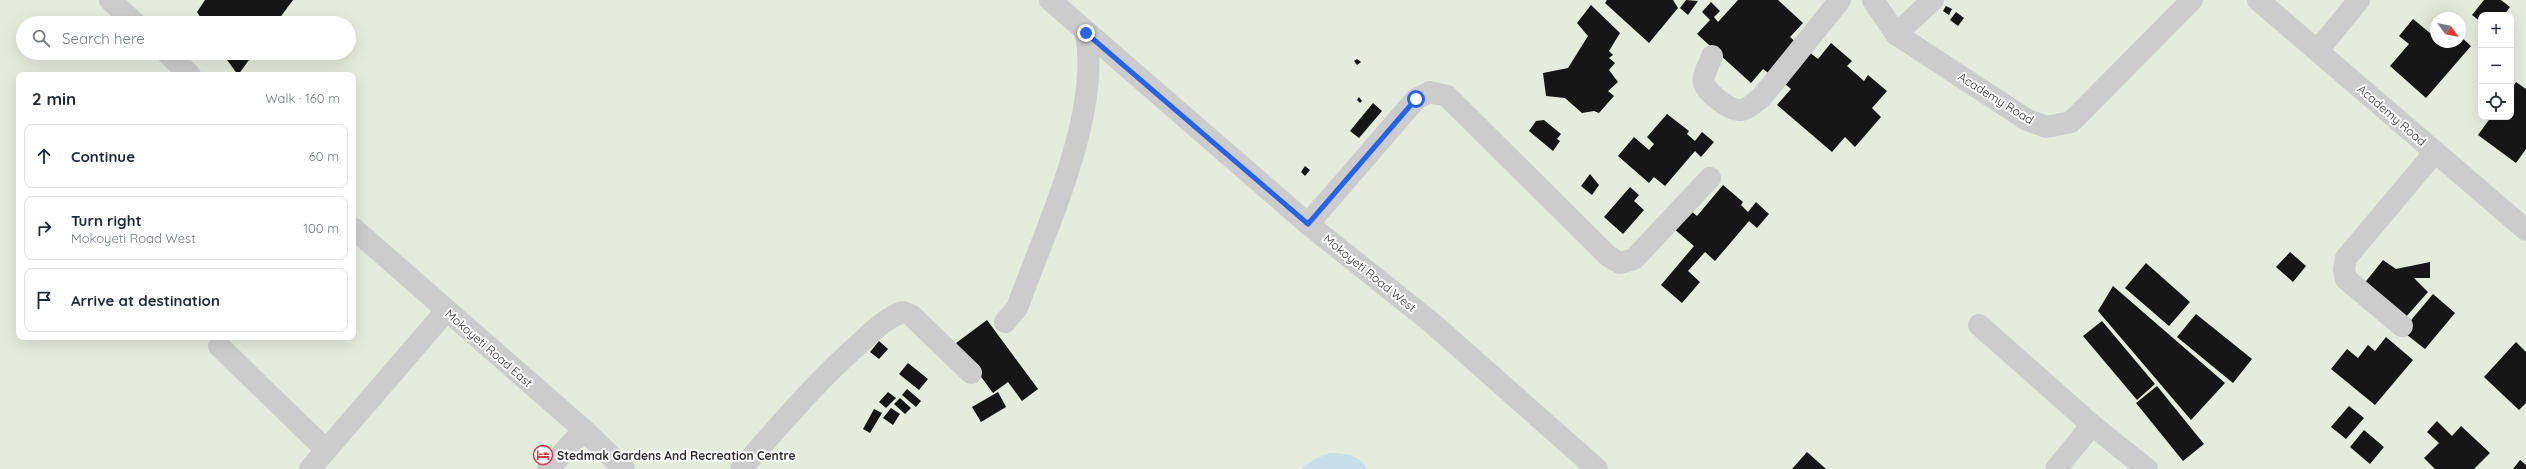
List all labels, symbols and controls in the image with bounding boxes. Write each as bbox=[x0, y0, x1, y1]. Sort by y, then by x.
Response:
north arrow bbox=[2430, 12, 2466, 48]
map controls bbox=[2478, 12, 2514, 120]
button: + bbox=[2478, 12, 2514, 48]
search box bbox=[16, 16, 356, 60]
route end bbox=[1077, 24, 1095, 42]
icon: search bbox=[30, 27, 52, 49]
text: Search here bbox=[62, 29, 145, 48]
button: − bbox=[2478, 48, 2514, 84]
street label: Academy Road bbox=[1956, 69, 2036, 127]
street label: Academy Road bbox=[2355, 81, 2429, 149]
button: locate bbox=[2478, 84, 2514, 120]
text: 2 min bbox=[32, 88, 76, 109]
text: Walk · 160 m bbox=[265, 90, 340, 106]
route start bbox=[1407, 90, 1425, 108]
icon: ahead bbox=[33, 145, 55, 167]
text: Continue bbox=[71, 147, 135, 166]
text: 60 m bbox=[309, 148, 339, 164]
text: Turn right bbox=[71, 211, 142, 230]
icon: right bbox=[33, 217, 55, 239]
text: 100 m bbox=[303, 220, 339, 236]
text: Mokoyeti Road West bbox=[71, 230, 196, 246]
street label: Mokoyeti Road West bbox=[1321, 231, 1419, 315]
icon: arrive bbox=[33, 289, 55, 311]
text: Arrive at destination bbox=[71, 291, 220, 310]
street label: Mokoyeti Road East bbox=[442, 306, 536, 390]
hotel icon: Stedmak Gardens And Recreation Centre bbox=[532, 444, 554, 466]
place label: Stedmak Gardens And Recreation Centre bbox=[557, 448, 796, 463]

